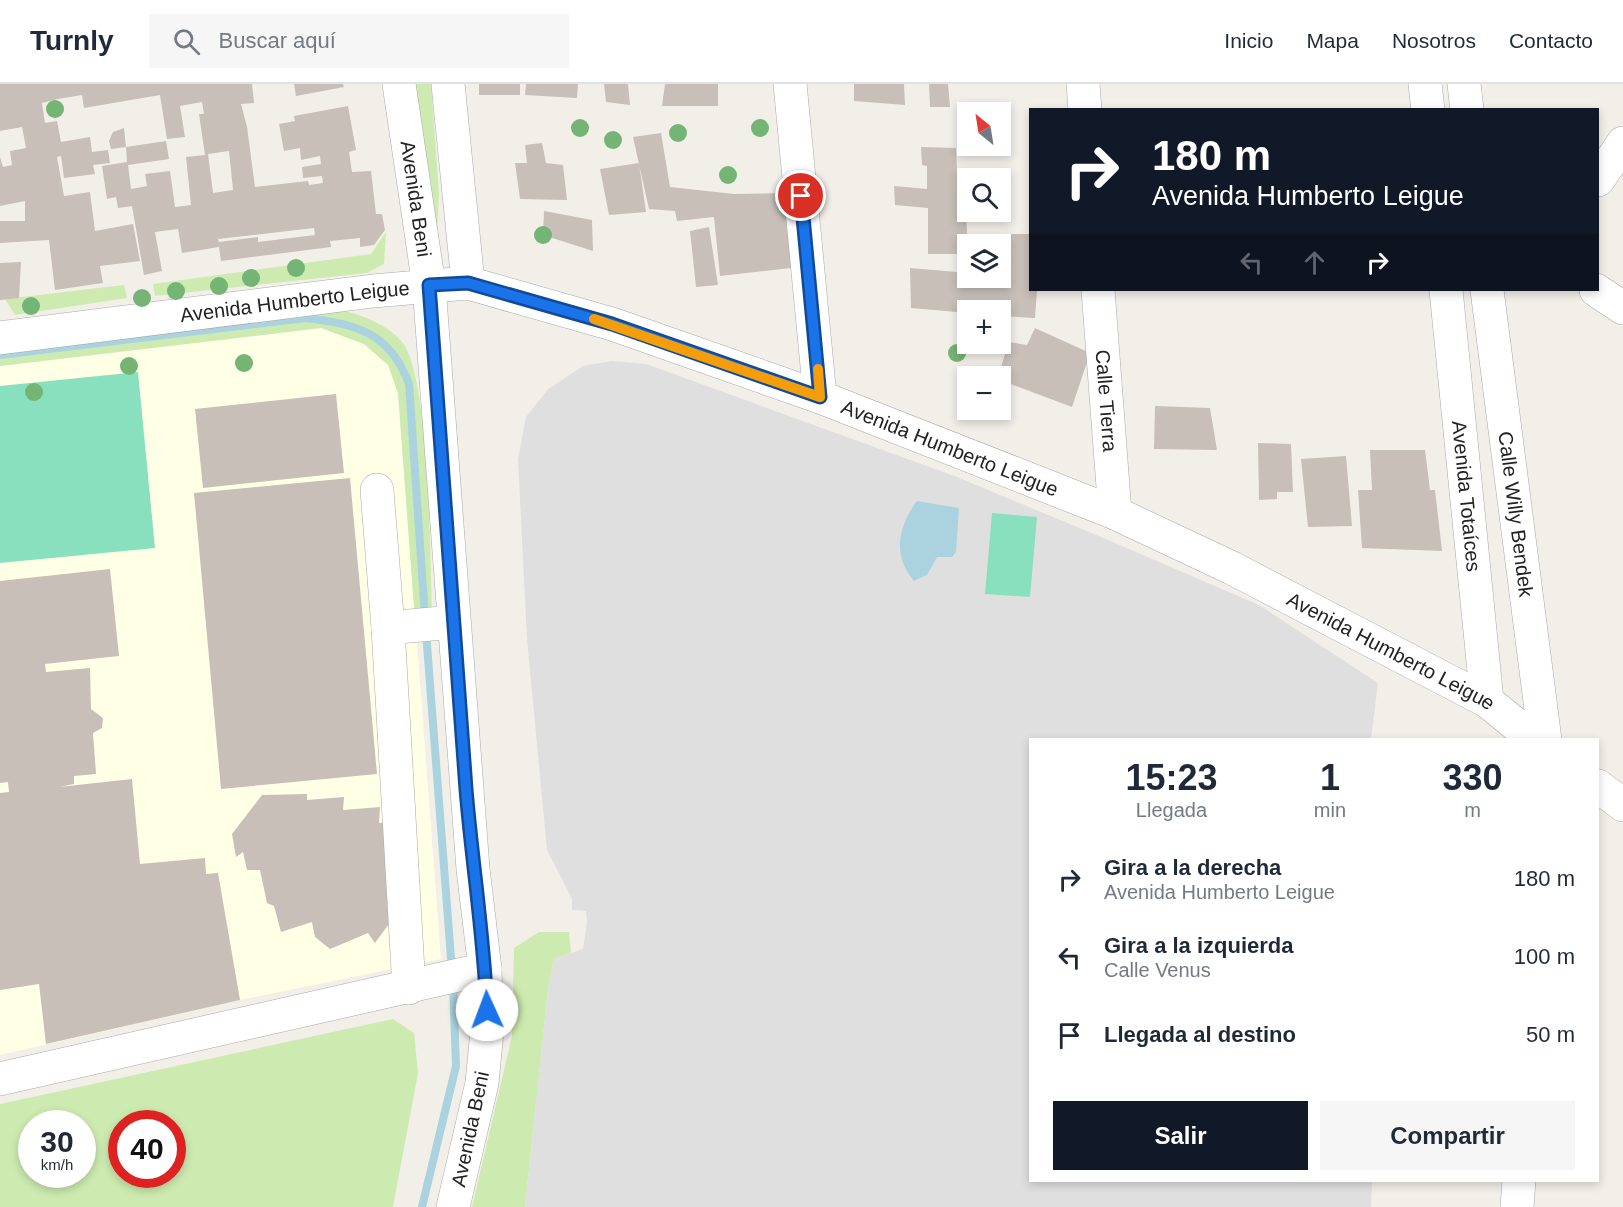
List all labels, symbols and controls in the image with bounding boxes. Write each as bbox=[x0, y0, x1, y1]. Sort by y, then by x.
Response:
search box bbox=[149, 14, 569, 68]
text: Turnly bbox=[30, 25, 113, 56]
icon: search bbox=[170, 25, 203, 58]
text: Buscar aquí bbox=[218, 28, 336, 53]
text: Inicio bbox=[1224, 29, 1273, 52]
text: Mapa bbox=[1306, 29, 1359, 52]
text: Nosotros bbox=[1392, 29, 1476, 52]
text: Contacto bbox=[1509, 29, 1593, 52]
north arrow bbox=[957, 102, 1011, 156]
map controls bbox=[957, 102, 1011, 420]
icon: right bbox=[1053, 132, 1131, 210]
text: 180 m bbox=[1152, 132, 1271, 179]
street label: Avenida Beni bbox=[397, 139, 436, 258]
button: search bbox=[957, 168, 1011, 222]
pin bbox=[775, 170, 826, 221]
icon: arrive bbox=[784, 179, 817, 212]
text: Avenida Humberto Leigue bbox=[1152, 181, 1464, 211]
button: layers bbox=[957, 234, 1011, 288]
icon: left bbox=[1235, 246, 1268, 279]
icon: ahead bbox=[1298, 246, 1331, 279]
icon: right bbox=[1361, 246, 1394, 279]
street label: Avenida Humberto Leigue bbox=[179, 277, 410, 326]
button: + bbox=[957, 300, 1011, 354]
street label: Calle Tierra bbox=[1092, 349, 1121, 453]
button: − bbox=[957, 366, 1011, 420]
street label: Avenida Humberto Leigue bbox=[838, 396, 1061, 501]
street label: Avenida Totaíces bbox=[1448, 419, 1485, 573]
street label: Calle Willy Bendek bbox=[1494, 430, 1538, 599]
street label: Avenida Humberto Leigue bbox=[1283, 588, 1500, 714]
text: 15:23 bbox=[1125, 757, 1217, 798]
text: 1 bbox=[1320, 757, 1340, 798]
text: 330 bbox=[1442, 757, 1503, 798]
text: Llegada bbox=[1136, 799, 1207, 821]
text: min bbox=[1314, 799, 1346, 821]
text: m bbox=[1464, 799, 1481, 821]
text: Gira a la derecha bbox=[1104, 855, 1281, 880]
icon: right bbox=[1053, 863, 1086, 896]
text: 180 m bbox=[1514, 866, 1575, 891]
text: Avenida Humberto Leigue bbox=[1104, 881, 1335, 903]
text: Gira a la izquierda bbox=[1104, 933, 1294, 958]
icon: left bbox=[1053, 941, 1086, 974]
text: 100 m bbox=[1514, 944, 1575, 969]
text: Calle Venus bbox=[1104, 959, 1211, 981]
position arrow bbox=[455, 978, 519, 1042]
icon: arrive bbox=[1053, 1019, 1086, 1052]
text: Llegada al destino bbox=[1104, 1022, 1296, 1047]
text: 50 m bbox=[1526, 1022, 1575, 1047]
street label: Avenida Beni bbox=[447, 1069, 493, 1189]
button: Salir bbox=[1053, 1101, 1308, 1170]
button: Compartir bbox=[1320, 1101, 1575, 1170]
speed limit sign: 40 bbox=[108, 1110, 186, 1188]
text: 30 bbox=[40, 1125, 74, 1158]
text: km/h bbox=[41, 1156, 73, 1173]

